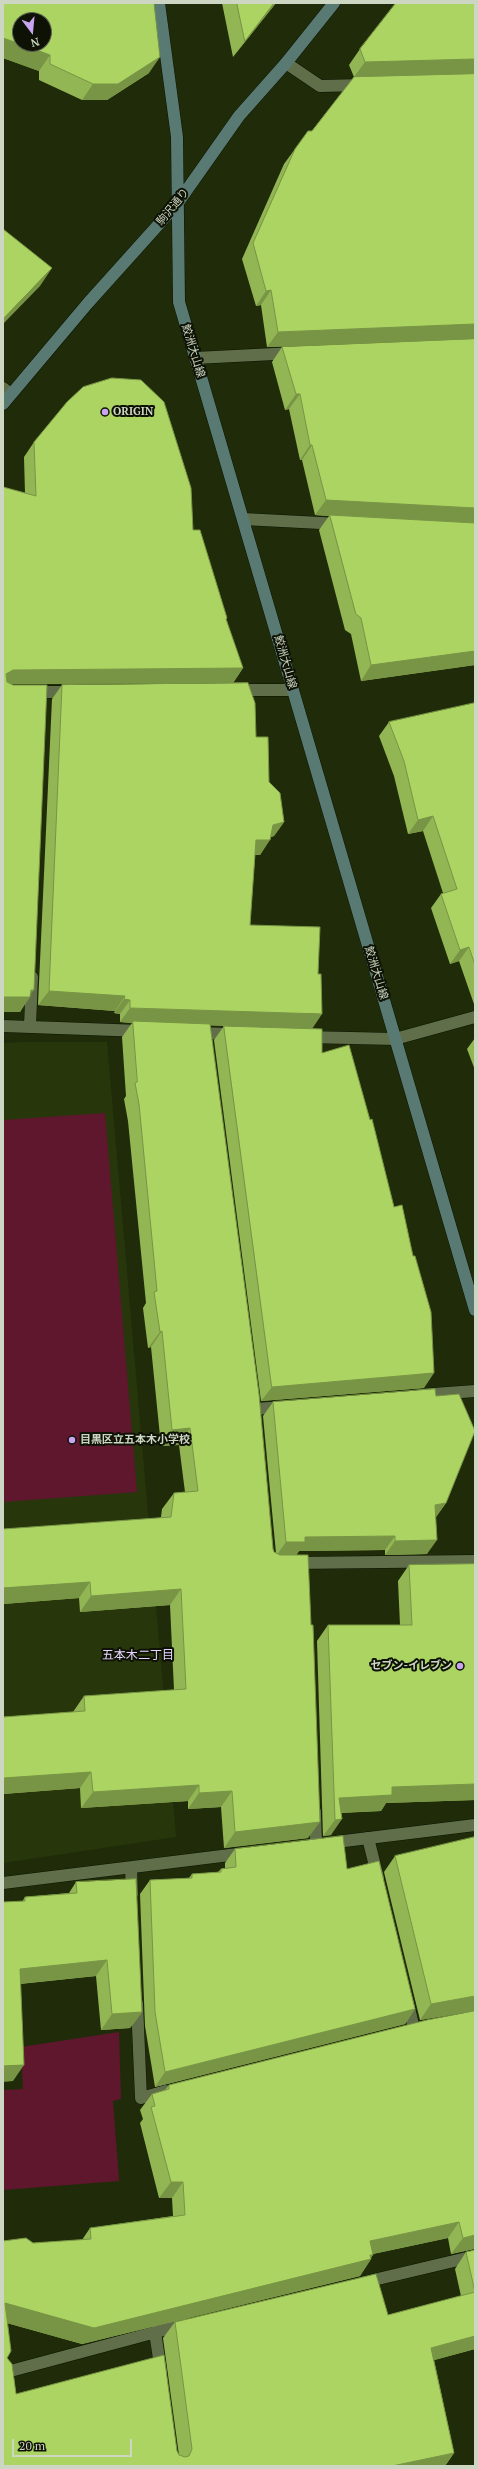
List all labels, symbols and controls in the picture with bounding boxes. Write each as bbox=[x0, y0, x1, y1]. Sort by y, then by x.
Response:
north arrow bbox=[12, 12, 52, 52]
text: N bbox=[29, 35, 41, 50]
street label: 駒沢通り bbox=[154, 186, 192, 228]
street label: 鮫洲大山線 bbox=[179, 323, 207, 379]
place label: ORIGIN bbox=[113, 405, 153, 419]
marker: ORIGIN bbox=[100, 407, 110, 417]
street label: 鮫洲大山線 bbox=[271, 634, 299, 690]
street label: 鮫洲大山線 bbox=[362, 945, 390, 1001]
place label: 目黒区立五本木小学校 bbox=[80, 1433, 190, 1447]
marker: 目黒区立五本木小学校 bbox=[67, 1435, 77, 1445]
district label: 五本木二丁目 bbox=[102, 1649, 174, 1663]
place label: セブン-イレブン bbox=[370, 1659, 452, 1673]
marker: セブン-イレブン bbox=[455, 1661, 465, 1671]
scale bar bbox=[14, 2431, 134, 2457]
text: 20 m bbox=[19, 2438, 45, 2453]

